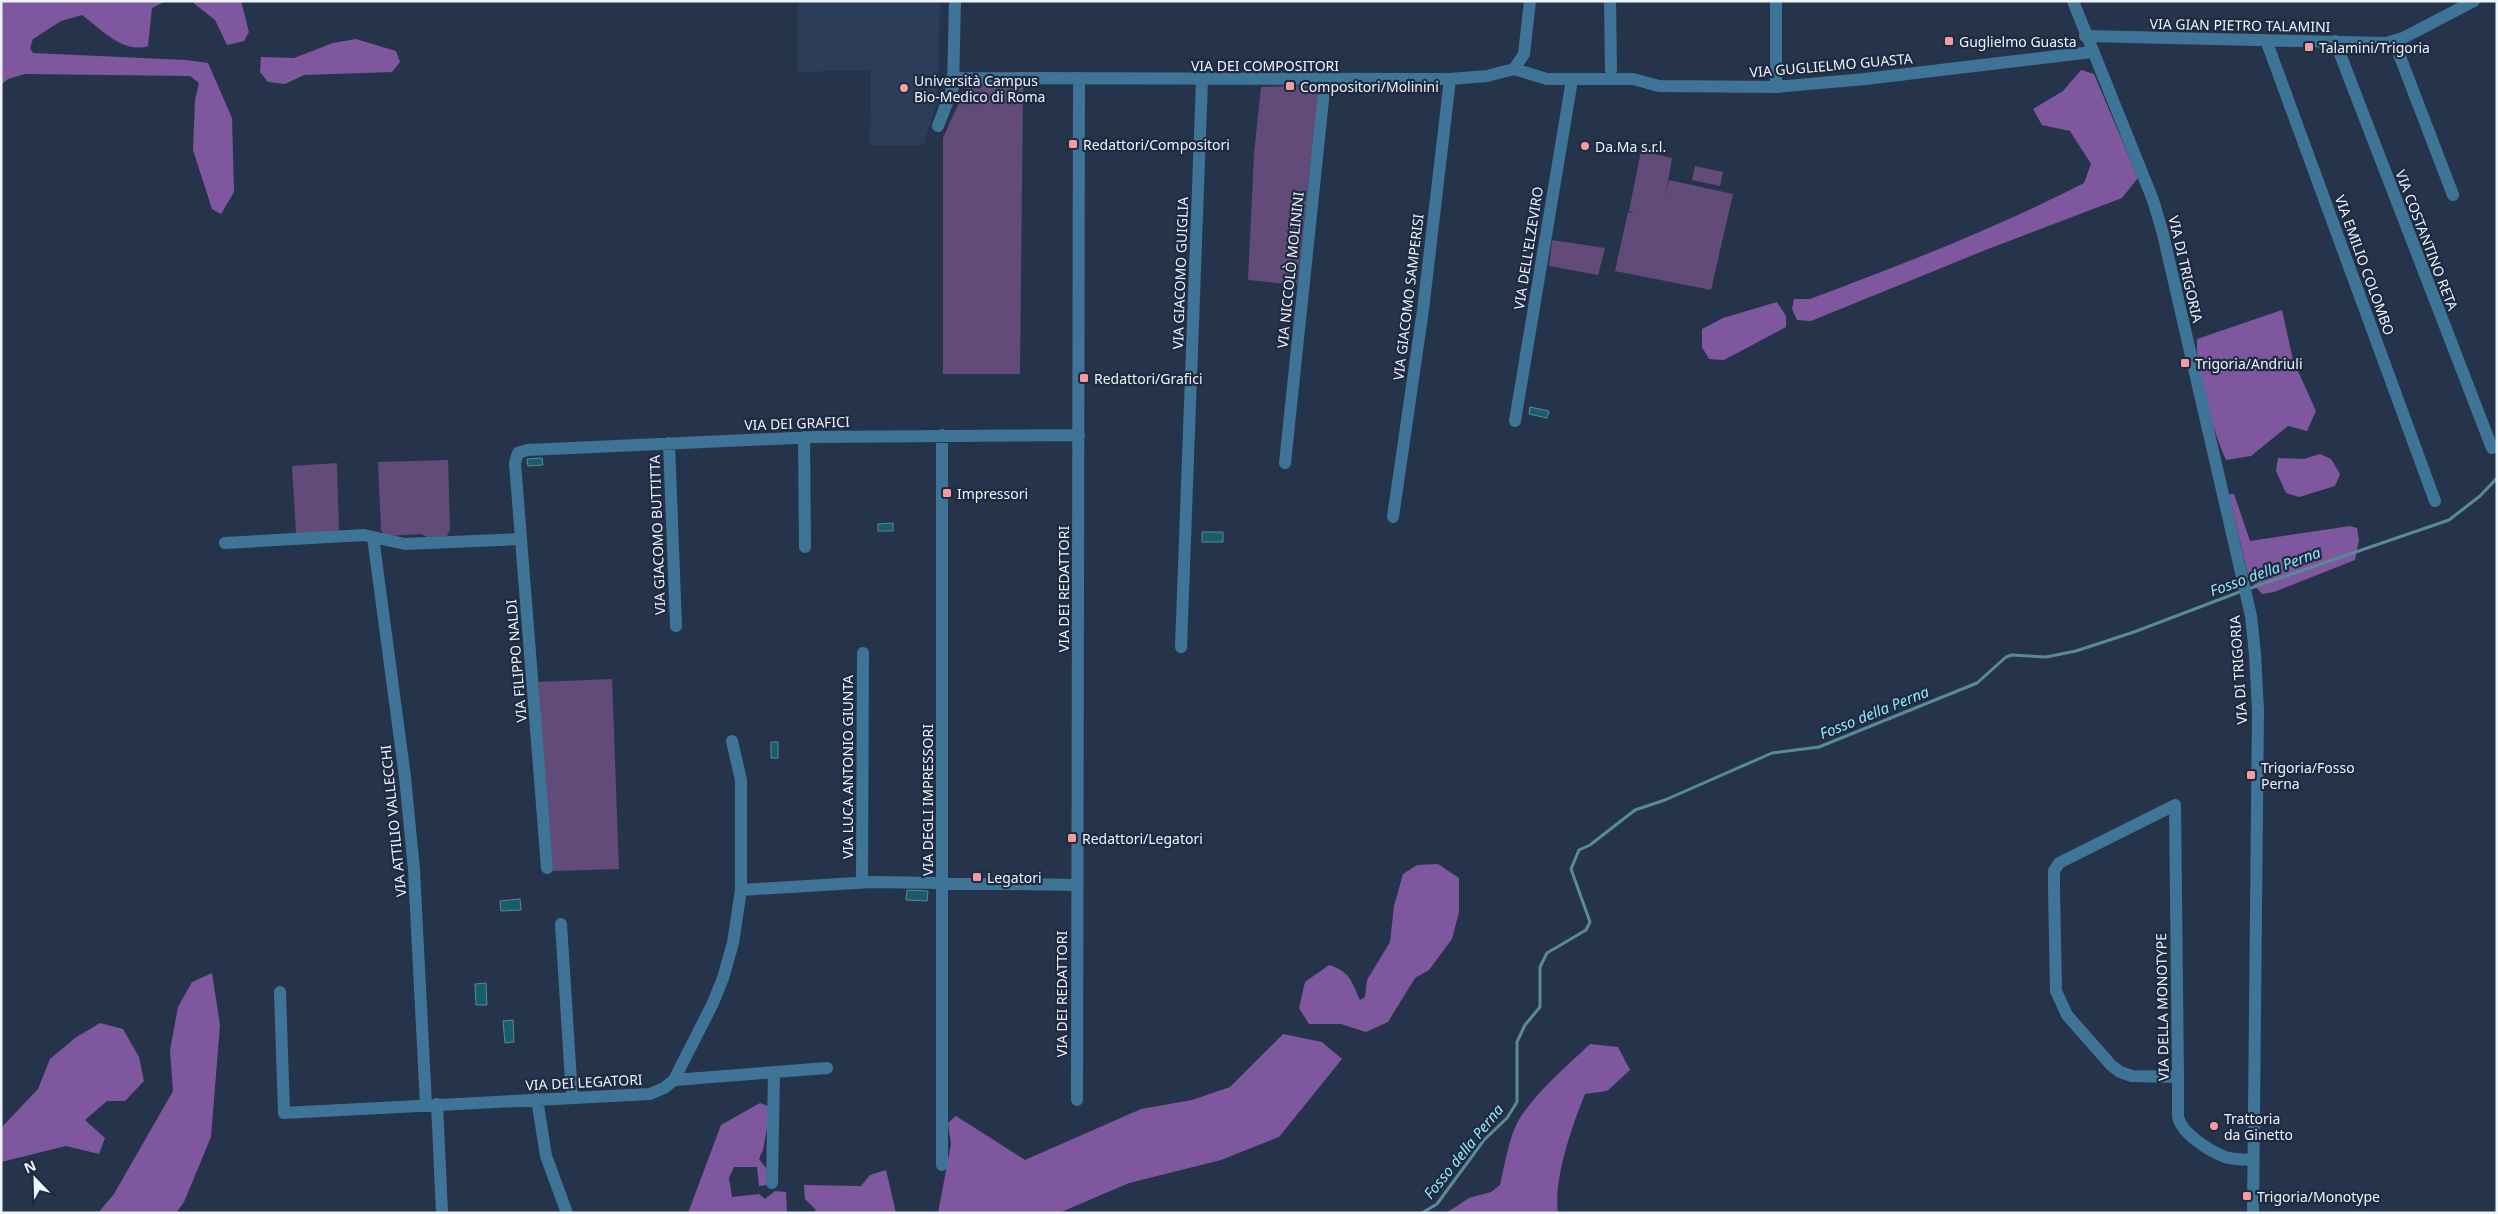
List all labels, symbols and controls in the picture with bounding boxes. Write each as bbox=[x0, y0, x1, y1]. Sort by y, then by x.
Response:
street label: VIA GIAN PIETRO TALAMINI bbox=[2149, 14, 2331, 36]
place label: Guglielmo Guasta bbox=[1959, 32, 2077, 51]
marker: Guglielmo Guasta bbox=[1943, 35, 1955, 47]
place label: Talamini/Trigoria bbox=[2319, 38, 2430, 57]
marker: Talamini/Trigoria bbox=[2303, 41, 2315, 53]
street label: VIA GUGLIELMO GUASTA bbox=[1749, 48, 1913, 82]
street label: VIA DEI COMPOSITORI bbox=[1191, 56, 1339, 75]
place label: Università Campus Bio-Medico di Roma bbox=[914, 71, 1045, 106]
place label: Compositori/Molinini bbox=[1300, 77, 1439, 96]
marker: Compositori/Molinini bbox=[1284, 80, 1296, 92]
marker: Università Campus Bio-Medico di Roma bbox=[898, 82, 910, 94]
place label: Redattori/Compositori bbox=[1083, 135, 1230, 154]
place label: Da.Ma s.r.l. bbox=[1595, 137, 1666, 156]
marker: Redattori/Compositori bbox=[1067, 138, 1079, 150]
marker: Da.Ma s.r.l. bbox=[1579, 140, 1591, 152]
street label: VIA COSTANTINO RETA bbox=[2391, 167, 2463, 313]
street label: VIA DELL'ELZEVIRO bbox=[1509, 185, 1547, 311]
street label: VIA NICCOLÒ MOLININI bbox=[1272, 191, 1308, 349]
street label: VIA EMILIO COLOMBO bbox=[2331, 192, 2399, 338]
street label: VIA GIACOMO GUIGLIA bbox=[1168, 196, 1192, 350]
street label: VIA GIACOMO SAMPERISI bbox=[1388, 212, 1428, 381]
street label: VIA DI TRIGORIA bbox=[2164, 214, 2208, 324]
place label: Trigoria/Andriuli bbox=[2195, 354, 2303, 373]
marker: Trigoria/Andriuli bbox=[2179, 357, 2191, 369]
place label: Redattori/Grafici bbox=[1094, 369, 1203, 388]
marker: Redattori/Grafici bbox=[1078, 372, 1090, 384]
street label: VIA DEI GRAFICI bbox=[744, 412, 850, 434]
street label: VIA GIACOMO BUTTITTA bbox=[645, 455, 669, 615]
place label: Impressori bbox=[957, 484, 1028, 503]
marker: Impressori bbox=[941, 487, 953, 499]
street label: VIA DEI REDATTORI bbox=[1054, 526, 1073, 652]
water label: Fosso della Perna bbox=[2207, 542, 2324, 600]
street label: VIA FILIPPO NALDI bbox=[501, 599, 531, 723]
street label: VIA DI TRIGORIA bbox=[2225, 615, 2251, 725]
street label: VIA LUCA ANTONIO GIUNTA bbox=[838, 675, 857, 859]
water label: Fosso della Perna bbox=[1816, 681, 1932, 743]
street label: VIA DEGLI IMPRESSORI bbox=[918, 724, 937, 876]
street label: VIA ATTILIO VALLECCHI bbox=[376, 744, 410, 898]
place label: Trigoria/Fosso Perna bbox=[2261, 758, 2355, 793]
marker: Trigoria/Fosso Perna bbox=[2245, 769, 2257, 781]
place label: Redattori/Legatori bbox=[1082, 829, 1203, 848]
marker: Redattori/Legatori bbox=[1066, 832, 1078, 844]
place label: Legatori bbox=[987, 868, 1042, 887]
marker: Legatori bbox=[971, 871, 983, 883]
street label: VIA DEI REDATTORI bbox=[1052, 931, 1071, 1057]
street label: VIA DELLA MONOTYPE bbox=[2151, 933, 2173, 1081]
street label: VIA DEI LEGATORI bbox=[525, 1069, 643, 1095]
water label: Fosso della Perna bbox=[1419, 1099, 1508, 1203]
place label: Trattoria da Ginetto bbox=[2224, 1109, 2293, 1144]
marker: Trattoria da Ginetto bbox=[2208, 1120, 2220, 1132]
north arrow bbox=[10, 1154, 60, 1204]
text: N bbox=[21, 1156, 39, 1178]
place label: Trigoria/Monotype bbox=[2257, 1187, 2380, 1206]
marker: Trigoria/Monotype bbox=[2241, 1190, 2253, 1202]

